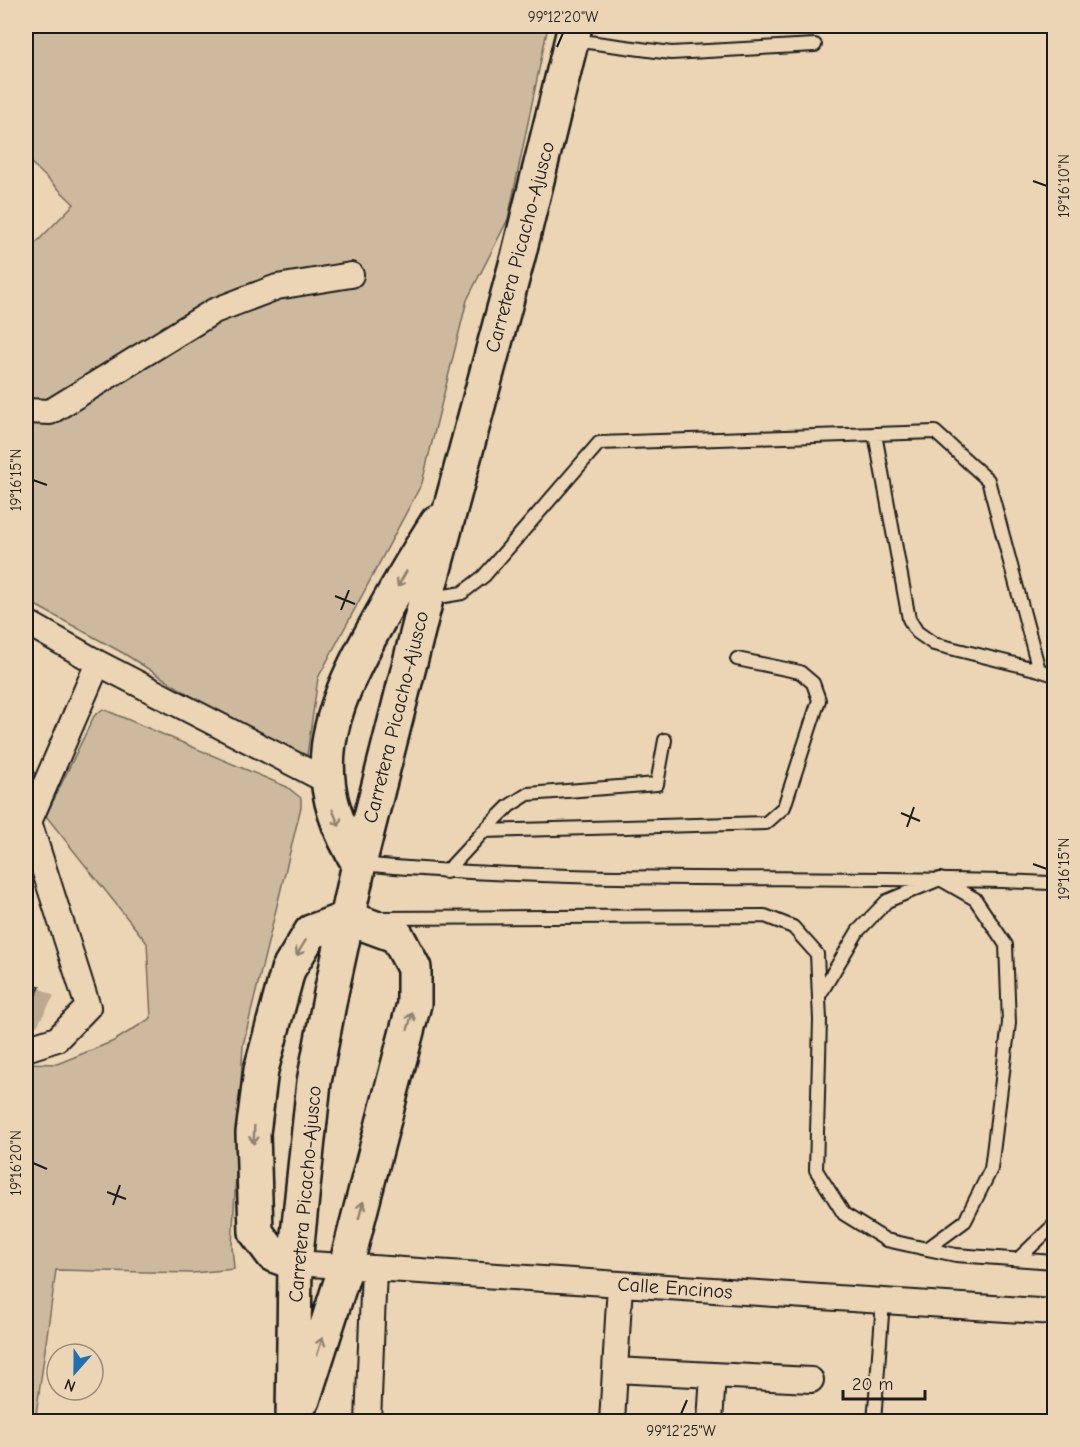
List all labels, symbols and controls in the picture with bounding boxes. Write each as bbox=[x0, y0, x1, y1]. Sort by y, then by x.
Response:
text: 99°12'20"W bbox=[528, 8, 598, 26]
street label: Carretera Picacho-Ajusco bbox=[481, 139, 559, 355]
text: 19°16'10"N bbox=[1055, 154, 1073, 218]
text: 19°16'15"N bbox=[7, 449, 25, 511]
one-way arrow bbox=[395, 570, 407, 587]
street label: Carretera Picacho-Ajusco bbox=[359, 609, 433, 825]
one-way arrow bbox=[331, 809, 342, 827]
text: 19°16'15"N bbox=[1055, 838, 1073, 900]
one-way arrow bbox=[295, 939, 307, 956]
one-way arrow bbox=[404, 1012, 416, 1031]
street label: Carretera Picacho-Ajusco bbox=[284, 1085, 326, 1303]
one-way arrow bbox=[248, 1125, 259, 1145]
text: 19°16'20"N bbox=[7, 1130, 25, 1196]
one-way arrow bbox=[356, 1200, 367, 1219]
street label: Calle Encinos bbox=[617, 1273, 733, 1303]
one-way arrow bbox=[316, 1337, 327, 1356]
north arrow bbox=[45, 1342, 105, 1402]
scale bar bbox=[843, 1363, 926, 1401]
text: 20 m bbox=[852, 1374, 893, 1395]
text: N bbox=[62, 1375, 78, 1395]
text: 99°12'25"W bbox=[646, 1422, 716, 1440]

